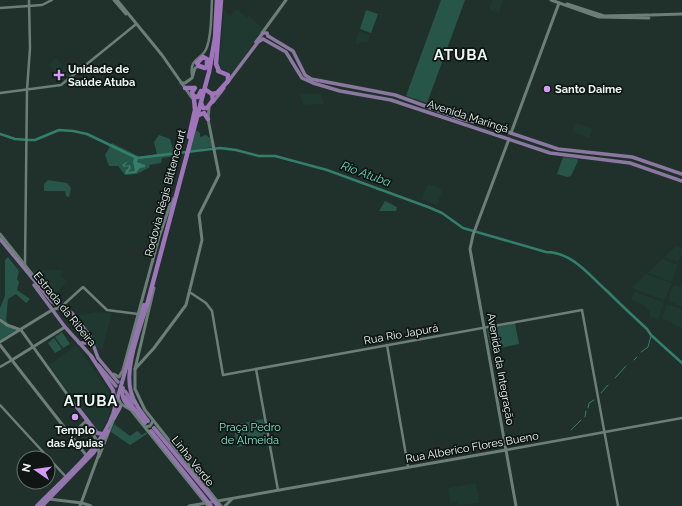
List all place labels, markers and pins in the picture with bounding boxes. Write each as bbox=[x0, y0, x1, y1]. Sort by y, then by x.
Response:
place label: Unidade de Saúde Atuba bbox=[68, 63, 135, 89]
marker: Unidade de Saúde Atuba bbox=[53, 69, 65, 81]
place label: Santo Daime bbox=[555, 83, 622, 96]
marker: Santo Daime bbox=[542, 84, 552, 94]
marker: Templo das Águias bbox=[70, 412, 80, 422]
place label: Templo das Águias bbox=[47, 424, 104, 450]

